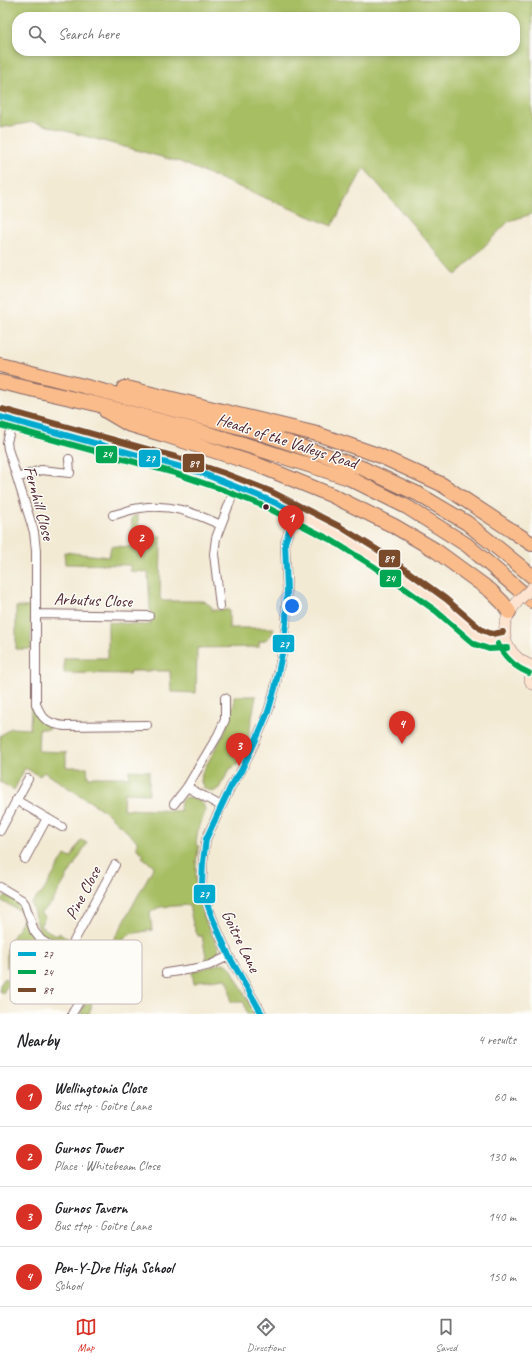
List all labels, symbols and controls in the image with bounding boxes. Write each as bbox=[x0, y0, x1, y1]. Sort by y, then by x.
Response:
search box bbox=[12, 12, 520, 56]
icon: search bbox=[26, 23, 48, 45]
text: Search here bbox=[58, 25, 119, 44]
street label: Heads of the Valleys Road bbox=[214, 408, 362, 474]
line badge: 24 bbox=[95, 445, 118, 464]
text: 24 bbox=[102, 447, 114, 461]
line badge: 27 bbox=[138, 449, 161, 468]
text: 27 bbox=[145, 451, 156, 465]
line badge: 89 bbox=[182, 453, 205, 473]
text: 89 bbox=[189, 456, 200, 470]
street label: Fernhill Close bbox=[19, 464, 59, 544]
unlabelled marker bbox=[261, 502, 271, 512]
pin: 1 bbox=[278, 505, 304, 538]
pin: 2 bbox=[128, 525, 154, 558]
line badge: 89 bbox=[378, 549, 401, 568]
text: 89 bbox=[384, 551, 395, 565]
line badge: 24 bbox=[379, 569, 402, 588]
text: 24 bbox=[385, 571, 397, 585]
street label: Arbutus Close bbox=[54, 588, 134, 612]
your location bbox=[282, 596, 302, 616]
line badge: 27 bbox=[272, 634, 295, 653]
text: 27 bbox=[279, 637, 290, 651]
pin: 4 bbox=[389, 711, 415, 744]
pin: 3 bbox=[226, 733, 252, 766]
street label: Pine Close bbox=[60, 862, 106, 923]
line badge: 27 bbox=[193, 884, 216, 904]
text: 27 bbox=[199, 887, 210, 901]
street label: Goitre Lane bbox=[217, 906, 266, 977]
legend bbox=[10, 940, 142, 1004]
text: 27 bbox=[43, 947, 54, 961]
text: 24 bbox=[43, 965, 54, 979]
text: 89 bbox=[43, 983, 54, 997]
text: Nearby bbox=[16, 1030, 59, 1051]
text: 4 results bbox=[478, 1032, 516, 1048]
text: Wellingtonia Close bbox=[54, 1079, 146, 1098]
text: 1 bbox=[26, 1089, 32, 1105]
text: 60 m bbox=[494, 1089, 516, 1105]
text: Bus stop · Goitre Lane bbox=[54, 1098, 151, 1114]
text: Gurnos Tower bbox=[54, 1139, 123, 1158]
text: 2 bbox=[26, 1149, 32, 1165]
text: 130 m bbox=[488, 1149, 516, 1165]
text: Place · Whitebeam Close bbox=[54, 1158, 160, 1174]
text: Gurnos Tavern bbox=[54, 1199, 127, 1218]
text: 3 bbox=[26, 1209, 32, 1225]
text: 140 m bbox=[488, 1209, 516, 1225]
text: Bus stop · Goitre Lane bbox=[54, 1218, 151, 1234]
text: Pen-Y-Dre High School bbox=[54, 1259, 173, 1278]
text: 4 bbox=[26, 1269, 32, 1285]
text: 150 m bbox=[488, 1269, 516, 1285]
text: School bbox=[54, 1278, 82, 1294]
tab: Map bbox=[75, 1316, 97, 1354]
tab: Directions bbox=[247, 1316, 285, 1354]
tab: Saved bbox=[435, 1316, 457, 1354]

